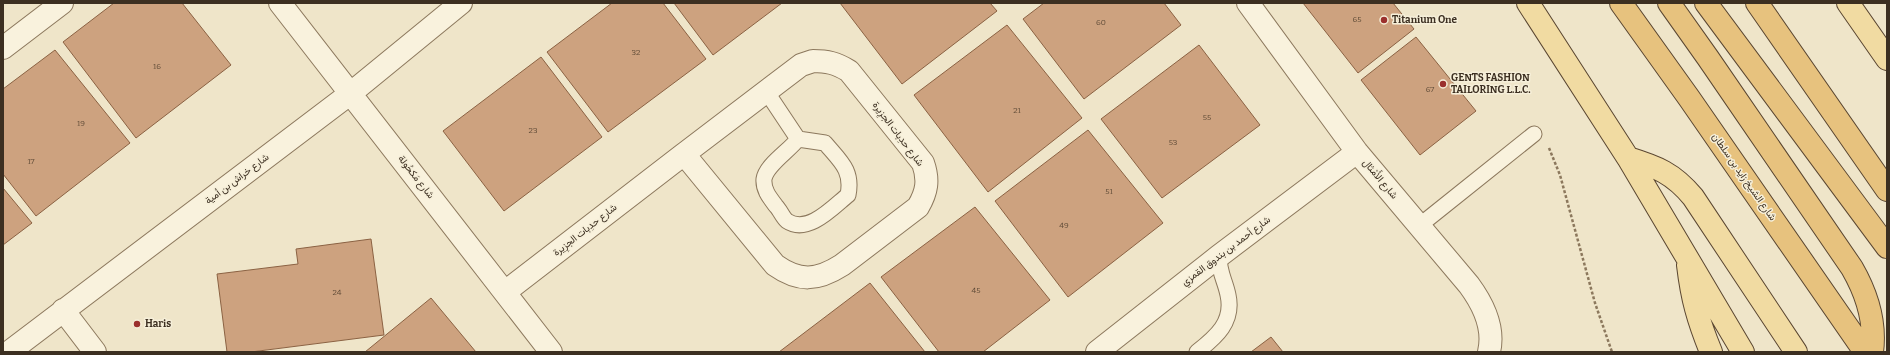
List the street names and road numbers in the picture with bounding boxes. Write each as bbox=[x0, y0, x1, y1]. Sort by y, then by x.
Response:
street label: شارع حدِبات الجزِيرة bbox=[868, 99, 926, 170]
street label: شارع الشيخ زايد بن سلطان bbox=[1709, 131, 1779, 223]
street label: شارع خراش بن أمية bbox=[203, 151, 271, 207]
street label: شارع مَكحُولة bbox=[395, 153, 437, 201]
street label: شارع الأَمْثال bbox=[1360, 156, 1401, 201]
street label: شارع حدِبات الجزِيرة bbox=[551, 201, 620, 260]
street label: شارع أحمد بن بندوق القمزي bbox=[1179, 214, 1274, 290]

